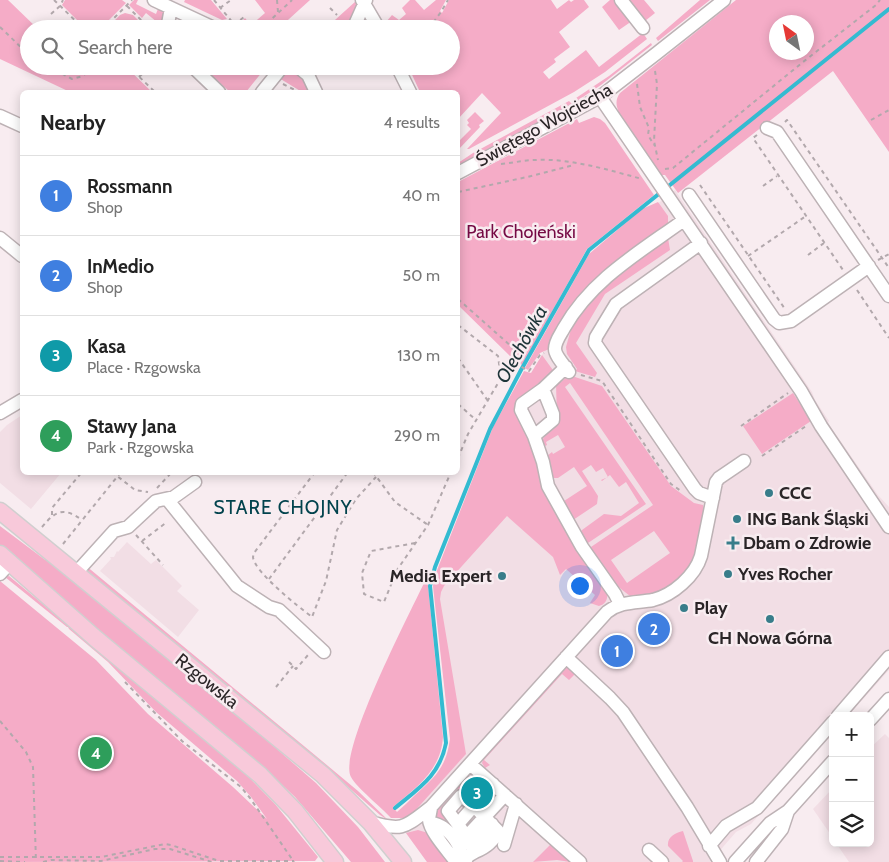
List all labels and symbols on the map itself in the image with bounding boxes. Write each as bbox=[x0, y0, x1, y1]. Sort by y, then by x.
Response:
north arrow bbox=[769, 15, 814, 60]
street label: Świętego Wojciecha bbox=[472, 78, 616, 172]
park label: Park Chojeński bbox=[466, 221, 576, 243]
water label: Olechówka bbox=[491, 302, 552, 387]
place label: CCC bbox=[779, 482, 812, 504]
marker: CCC bbox=[763, 487, 775, 499]
district label: STARE CHOJNY bbox=[214, 496, 352, 519]
place label: ING Bank Śląski bbox=[747, 508, 869, 530]
marker: ING Bank Śląski bbox=[731, 513, 743, 525]
place label: Dbam o Zdrowie bbox=[743, 532, 871, 554]
marker: Dbam o Zdrowie bbox=[727, 537, 739, 549]
place label: Yves Rocher bbox=[737, 563, 833, 585]
place label: Media Expert bbox=[390, 565, 492, 587]
marker: Yves Rocher bbox=[722, 568, 734, 580]
marker: Media Expert bbox=[496, 570, 508, 582]
your location bbox=[567, 573, 593, 599]
place label: Play bbox=[694, 597, 728, 619]
marker: Play bbox=[678, 602, 690, 614]
pin: 2 bbox=[638, 610, 670, 648]
marker: CH Nowa Górna bbox=[764, 613, 776, 625]
place label: CH Nowa Górna bbox=[708, 627, 832, 649]
pin: 1 bbox=[601, 632, 633, 670]
street label: Rzgowska bbox=[171, 649, 243, 713]
pin: 4 bbox=[80, 734, 112, 772]
pin: 3 bbox=[461, 774, 493, 812]

